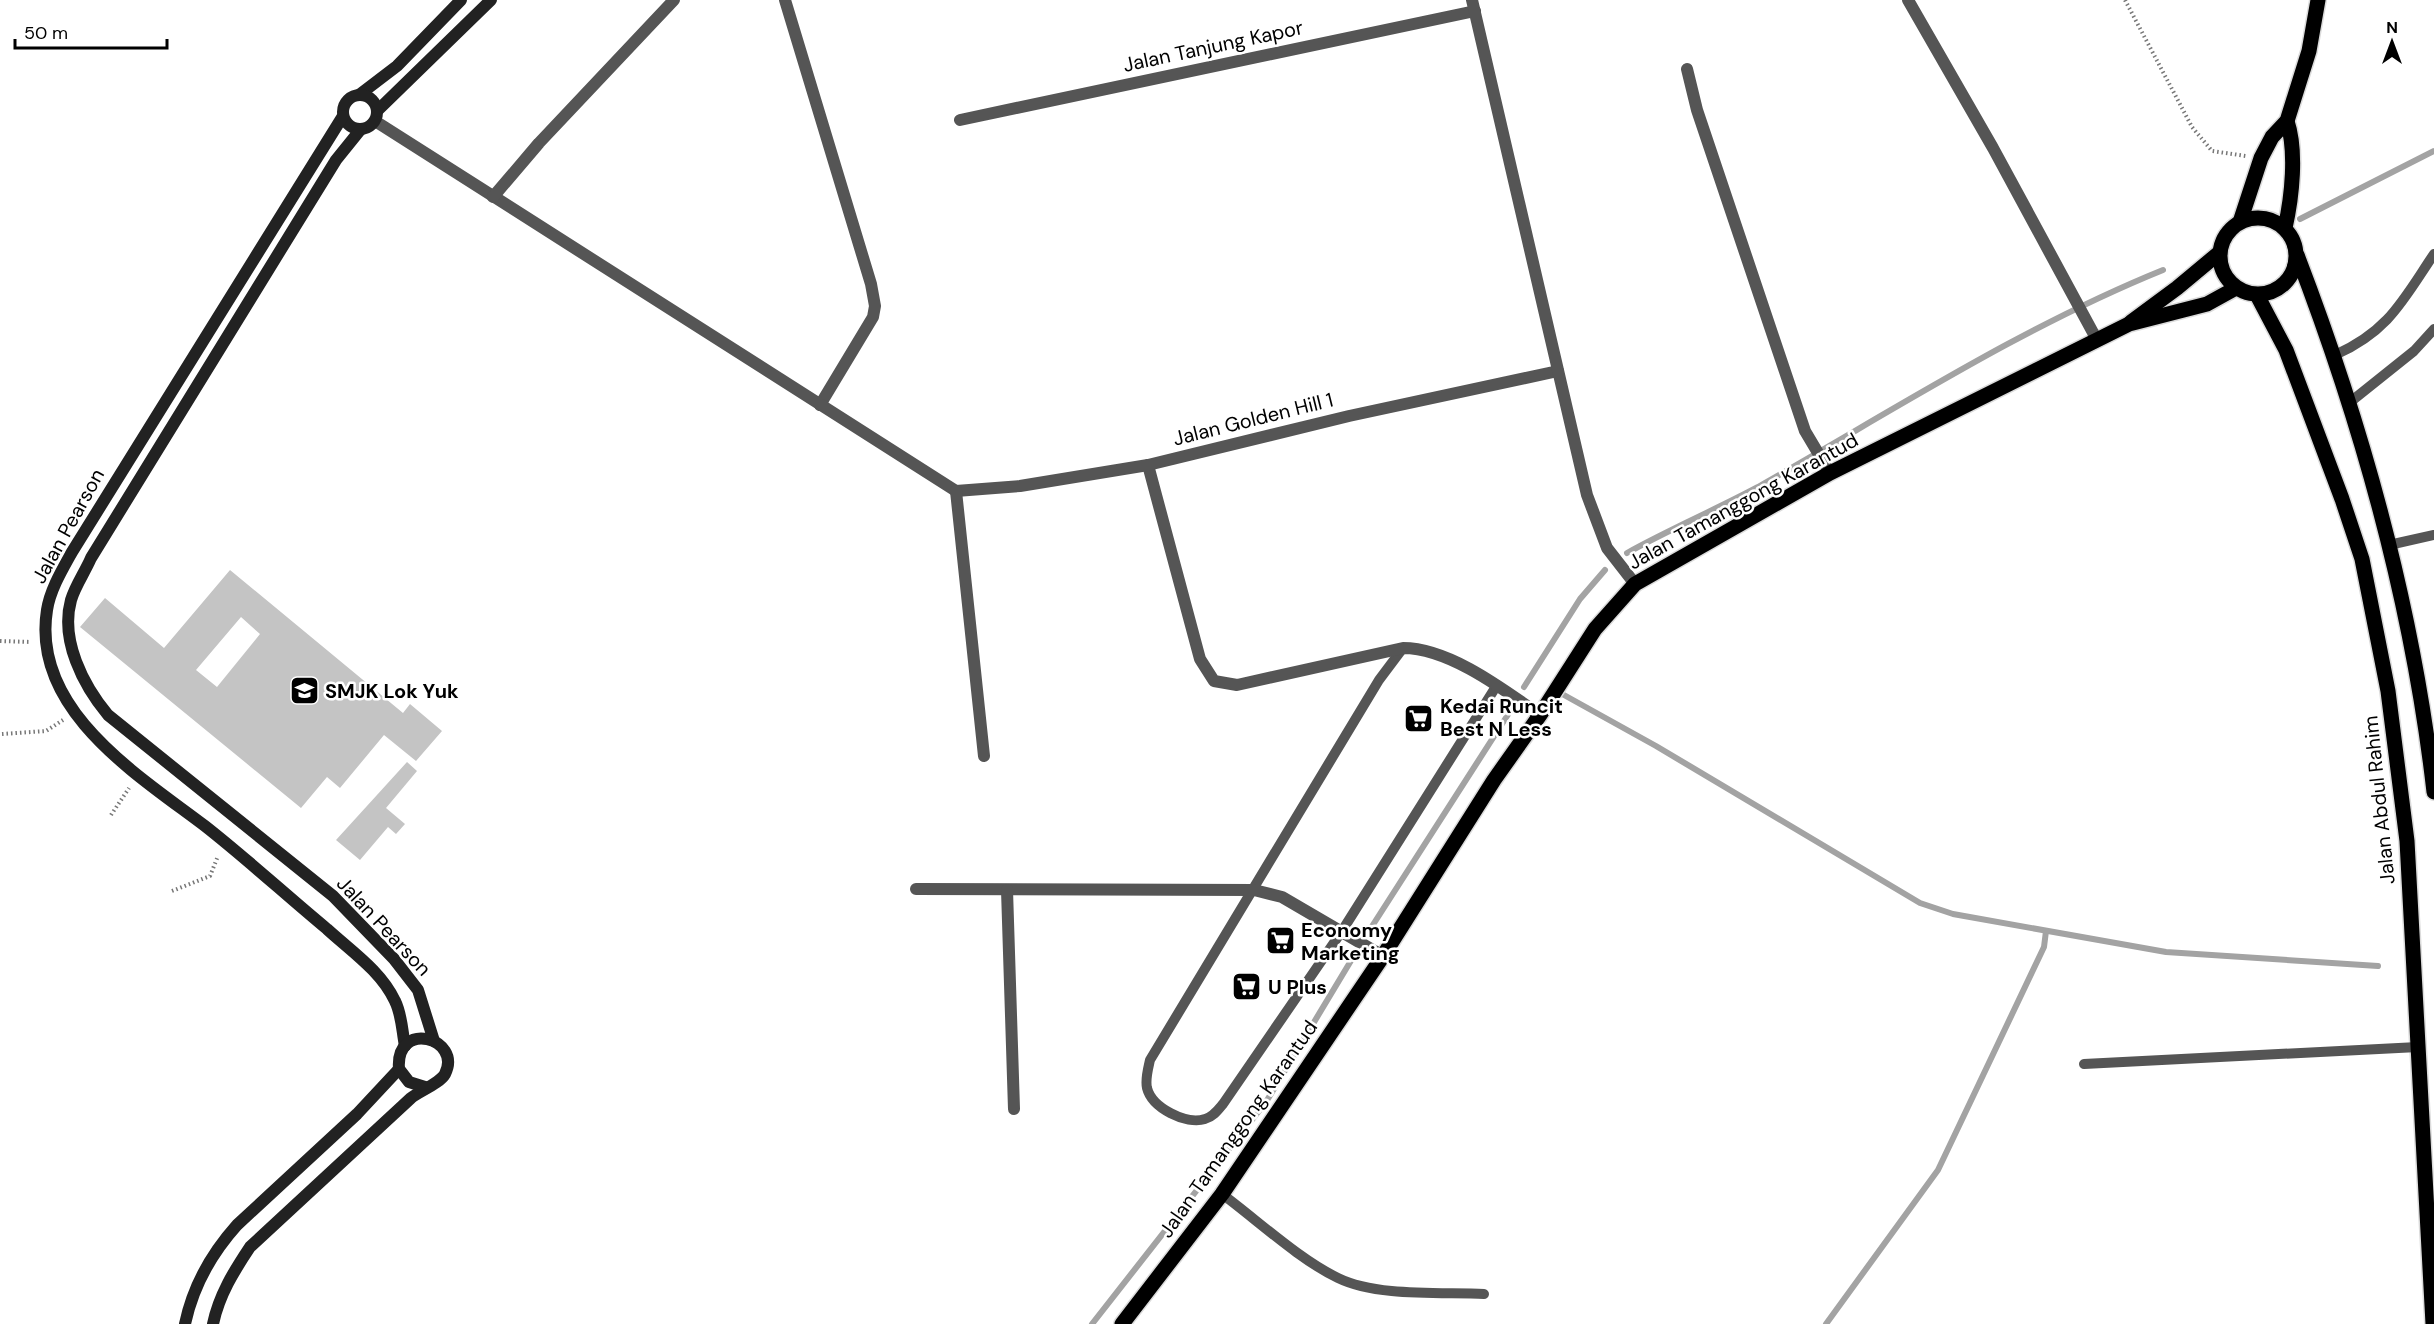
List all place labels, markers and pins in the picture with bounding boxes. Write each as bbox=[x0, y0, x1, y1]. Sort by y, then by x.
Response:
school or university icon: SMJK Lok Yuk bbox=[288, 675, 320, 707]
place label: SMJK Lok Yuk bbox=[325, 678, 459, 704]
place label: Kedai Runcit Best N Less bbox=[1440, 693, 1563, 742]
supermarket icon: Kedai Runcit Best N Less bbox=[1403, 702, 1435, 734]
place label: Economy Marketing bbox=[1301, 917, 1400, 966]
supermarket icon: Economy Marketing bbox=[1264, 925, 1296, 957]
supermarket icon: U Plus bbox=[1231, 971, 1263, 1003]
place label: U Plus bbox=[1268, 974, 1327, 1000]

